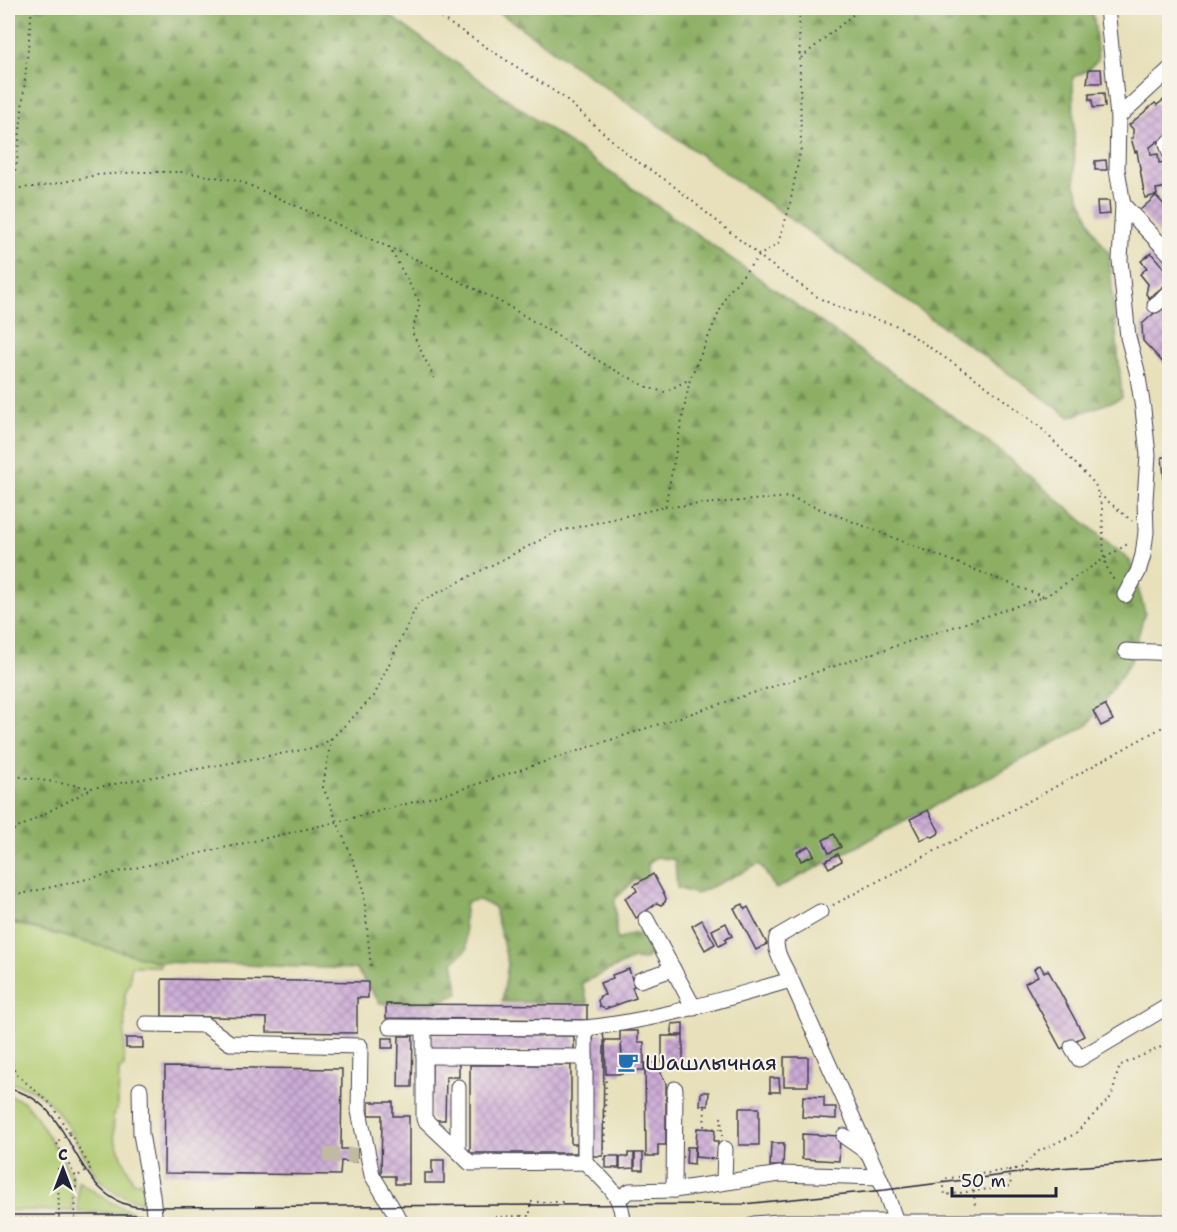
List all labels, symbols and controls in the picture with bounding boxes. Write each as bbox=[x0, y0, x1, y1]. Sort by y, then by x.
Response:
place label: Шашлычная bbox=[645, 1048, 777, 1077]
cafe icon: Шашлычная bbox=[616, 1050, 640, 1074]
north arrow bbox=[33, 1139, 93, 1199]
text: С bbox=[58, 1144, 68, 1165]
scale bar bbox=[952, 1160, 1056, 1198]
text: 50 m bbox=[961, 1169, 1006, 1193]

